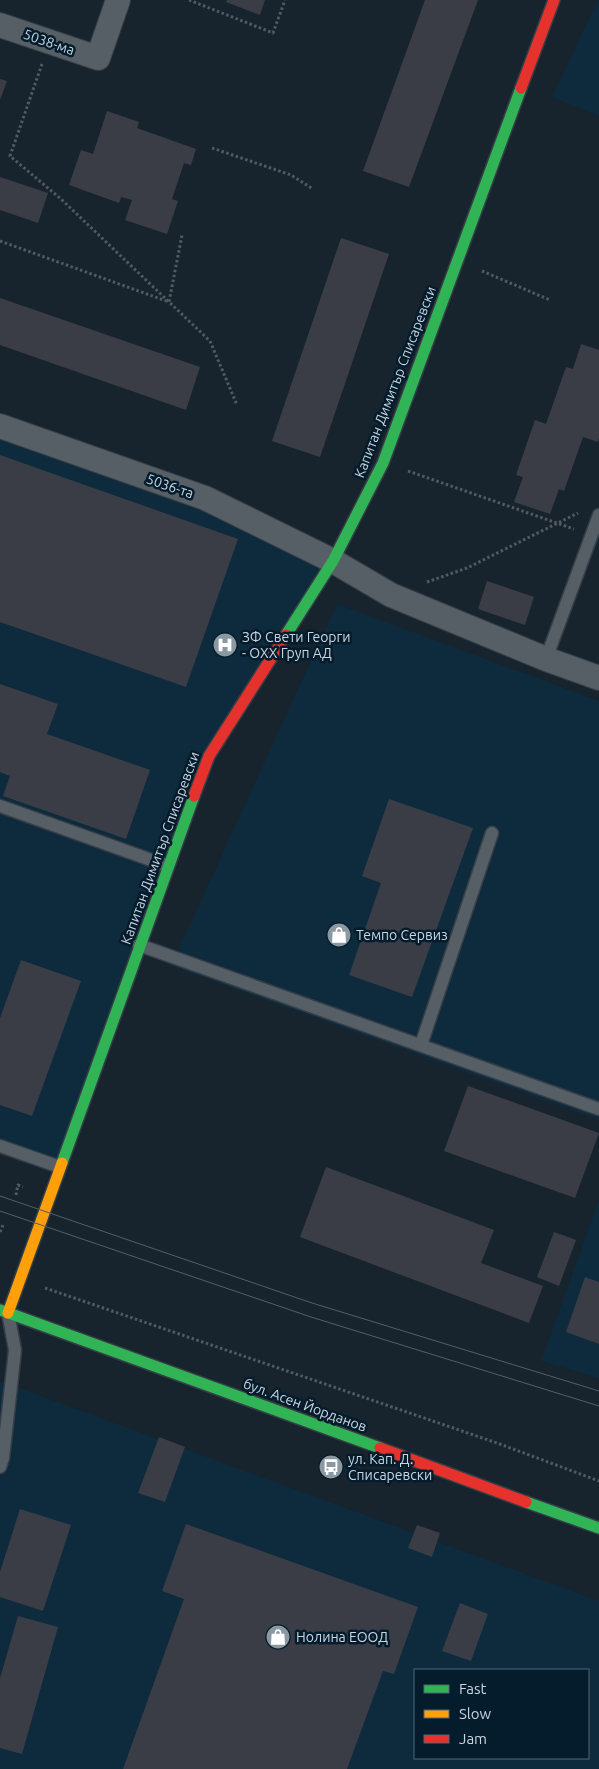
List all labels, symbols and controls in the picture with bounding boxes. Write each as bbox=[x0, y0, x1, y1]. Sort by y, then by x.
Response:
street label: 5038-ма bbox=[21, 26, 77, 58]
street label: Капитан Димитър Списаревски bbox=[351, 284, 439, 480]
street label: 5036-та bbox=[144, 470, 196, 502]
place label: ЗФ Свети Георги - ОХХ Груп АД bbox=[242, 629, 351, 661]
hospital icon: ЗФ Свети Георги - ОХХ Груп АД bbox=[212, 632, 238, 658]
street label: Капитан Димитър Списаревски bbox=[118, 750, 202, 946]
shop icon: Темпо Сервиз bbox=[326, 922, 352, 948]
place label: Темпо Сервиз bbox=[356, 927, 448, 943]
street label: бул. Асен Йорданов bbox=[241, 1374, 369, 1435]
place label: ул. Кап. Д. Списаревски bbox=[348, 1451, 432, 1483]
bus stop icon: ул. Кап. Д. Списаревски bbox=[318, 1454, 344, 1480]
shop icon: Нолина ЕООД bbox=[265, 1624, 291, 1650]
place label: Нолина ЕООД bbox=[296, 1629, 388, 1645]
legend bbox=[414, 1669, 589, 1759]
text: Fast bbox=[459, 1680, 487, 1697]
text: Slow bbox=[459, 1705, 492, 1722]
text: Jam bbox=[459, 1730, 487, 1747]

